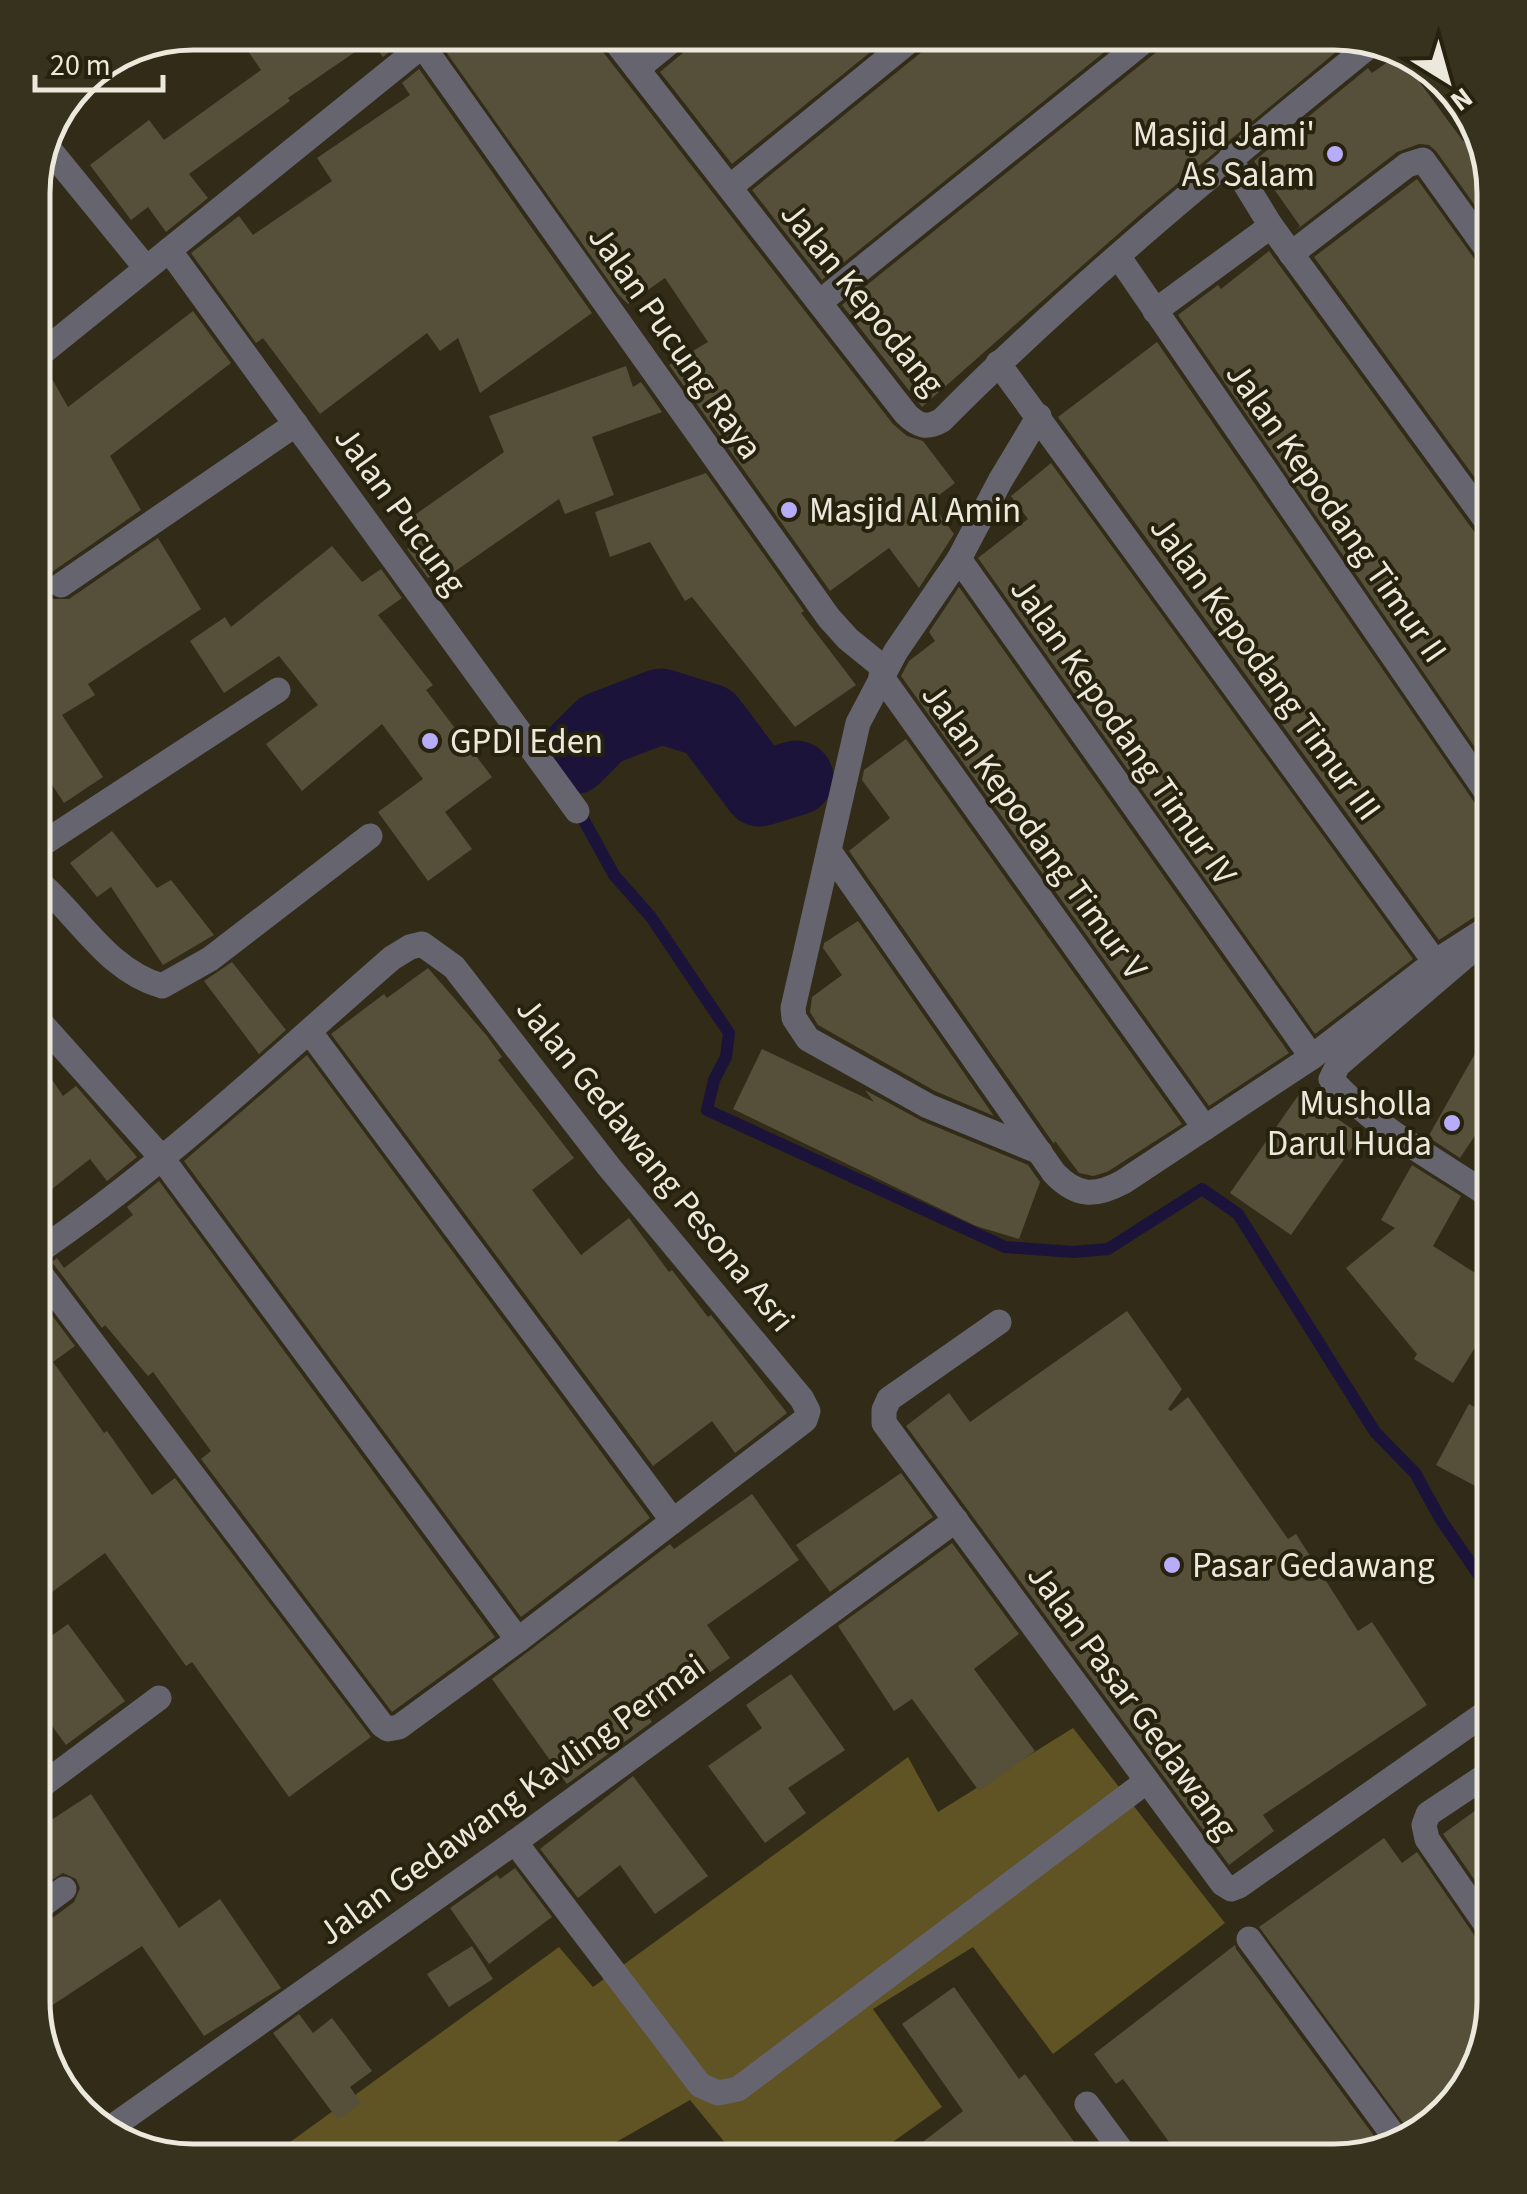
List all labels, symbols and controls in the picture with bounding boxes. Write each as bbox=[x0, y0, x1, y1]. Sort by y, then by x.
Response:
scale bar bbox=[35, 30, 162, 92]
north arrow bbox=[1397, 30, 1497, 130]
text: 20 m bbox=[50, 44, 111, 87]
text: N bbox=[1442, 78, 1481, 121]
place label: Masjid Jami' As Salam bbox=[1133, 110, 1315, 200]
marker: Masjid Jami' As Salam bbox=[1324, 143, 1346, 165]
street label: Jalan Kepodang bbox=[768, 191, 956, 407]
street label: Jalan Pucung Raya bbox=[576, 215, 775, 470]
street label: Jalan Kepodang Timur II bbox=[1213, 352, 1459, 673]
street label: Jalan Pucung bbox=[322, 416, 479, 606]
place label: Masjid Al Amin bbox=[809, 486, 1021, 536]
marker: Masjid Al Amin bbox=[778, 499, 800, 521]
street label: Jalan Kepodang Timur III bbox=[1137, 506, 1393, 831]
street label: Jalan Kepodang Timur IV bbox=[998, 568, 1249, 896]
street label: Jalan Kepodang Timur V bbox=[909, 673, 1160, 991]
place label: GPDI Eden bbox=[450, 717, 603, 767]
marker: GPDI Eden bbox=[419, 730, 441, 752]
street label: Jalan Gedawang Pesona Asri bbox=[504, 986, 806, 1343]
place label: Musholla Darul Huda bbox=[1267, 1079, 1432, 1169]
marker: Musholla Darul Huda bbox=[1441, 1112, 1463, 1134]
place label: Pasar Gedawang bbox=[1192, 1541, 1435, 1591]
street label: Jalan Pasar Gedawang bbox=[1015, 1553, 1250, 1850]
marker: Pasar Gedawang bbox=[1161, 1554, 1183, 1576]
street label: Jalan Gedawang Kavling Permai bbox=[307, 1642, 716, 1958]

